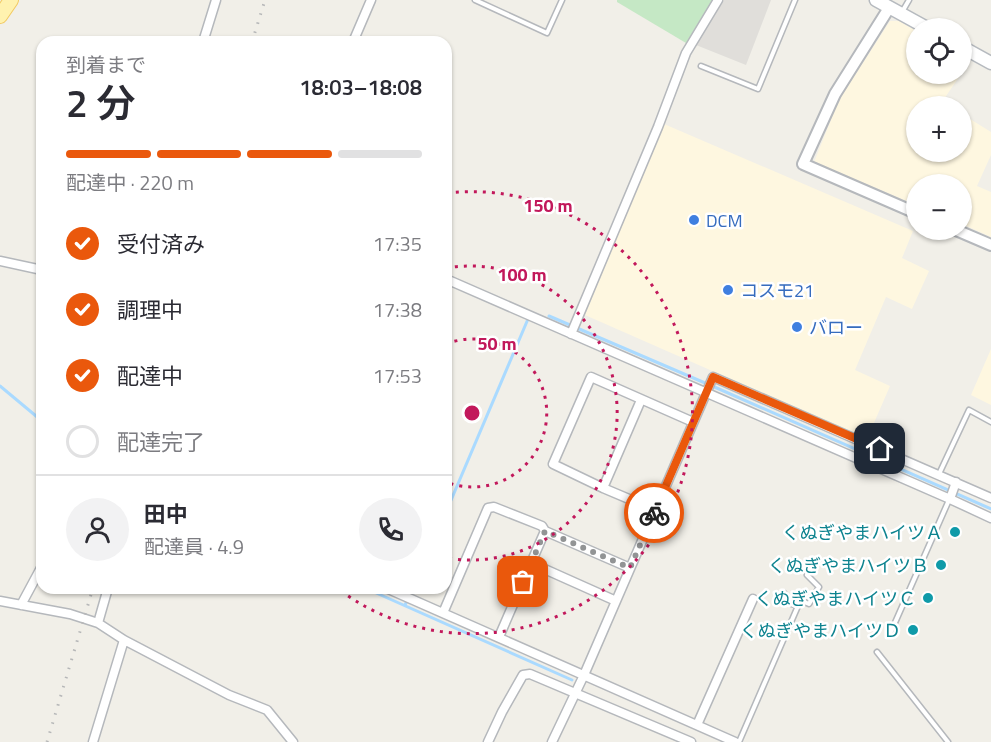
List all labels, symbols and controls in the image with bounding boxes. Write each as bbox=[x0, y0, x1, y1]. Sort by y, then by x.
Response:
map controls bbox=[906, 18, 972, 240]
button: locate bbox=[906, 18, 972, 84]
text: 到着まで bbox=[66, 49, 146, 80]
text: 18:03–18:08 bbox=[299, 70, 422, 104]
text: 2 分 bbox=[66, 73, 135, 132]
button: + bbox=[906, 96, 972, 162]
text: 配達中 · 220 m bbox=[66, 167, 194, 198]
button: − bbox=[906, 174, 972, 240]
text: 150 m bbox=[523, 192, 573, 219]
place label: DCM bbox=[706, 207, 743, 234]
marker: DCM bbox=[687, 213, 701, 227]
icon: check bbox=[66, 227, 99, 260]
text: 受付済み bbox=[117, 227, 205, 261]
text: 17:35 bbox=[373, 228, 422, 259]
text: 100 m bbox=[497, 261, 547, 288]
place label: コスモ21 bbox=[740, 277, 814, 304]
marker: コスモ21 bbox=[721, 283, 735, 297]
icon: check bbox=[66, 293, 99, 326]
text: 調理中 bbox=[117, 293, 183, 327]
text: 17:38 bbox=[373, 294, 422, 325]
place label: バロー bbox=[809, 314, 863, 341]
marker: バロー bbox=[790, 320, 804, 334]
text: 50 m bbox=[477, 330, 517, 357]
icon: check bbox=[66, 359, 99, 392]
text: 配達中 bbox=[117, 359, 183, 393]
text: 17:53 bbox=[373, 360, 422, 391]
centre of rings bbox=[462, 403, 482, 423]
pin bbox=[854, 423, 905, 474]
text: 配達完了 bbox=[117, 425, 205, 459]
icon: home bbox=[863, 432, 896, 465]
courier bbox=[624, 483, 684, 543]
text: 田中 bbox=[144, 497, 188, 531]
icon: bike bbox=[638, 497, 671, 530]
button: person bbox=[66, 498, 129, 561]
button: phone bbox=[359, 498, 422, 561]
place label: くぬぎやまハイツＡ bbox=[782, 519, 943, 546]
marker: くぬぎやまハイツＡ bbox=[948, 525, 962, 539]
text: 配達員 · 4.9 bbox=[144, 531, 244, 562]
place label: くぬぎやまハイツＢ bbox=[768, 552, 929, 579]
pin bbox=[497, 556, 548, 607]
marker: くぬぎやまハイツＢ bbox=[934, 558, 948, 572]
icon: bag bbox=[506, 565, 539, 598]
place label: くぬぎやまハイツＣ bbox=[755, 585, 916, 612]
marker: くぬぎやまハイツＣ bbox=[921, 591, 935, 605]
place label: くぬぎやまハイツＤ bbox=[740, 617, 901, 644]
marker: くぬぎやまハイツＤ bbox=[906, 623, 920, 637]

